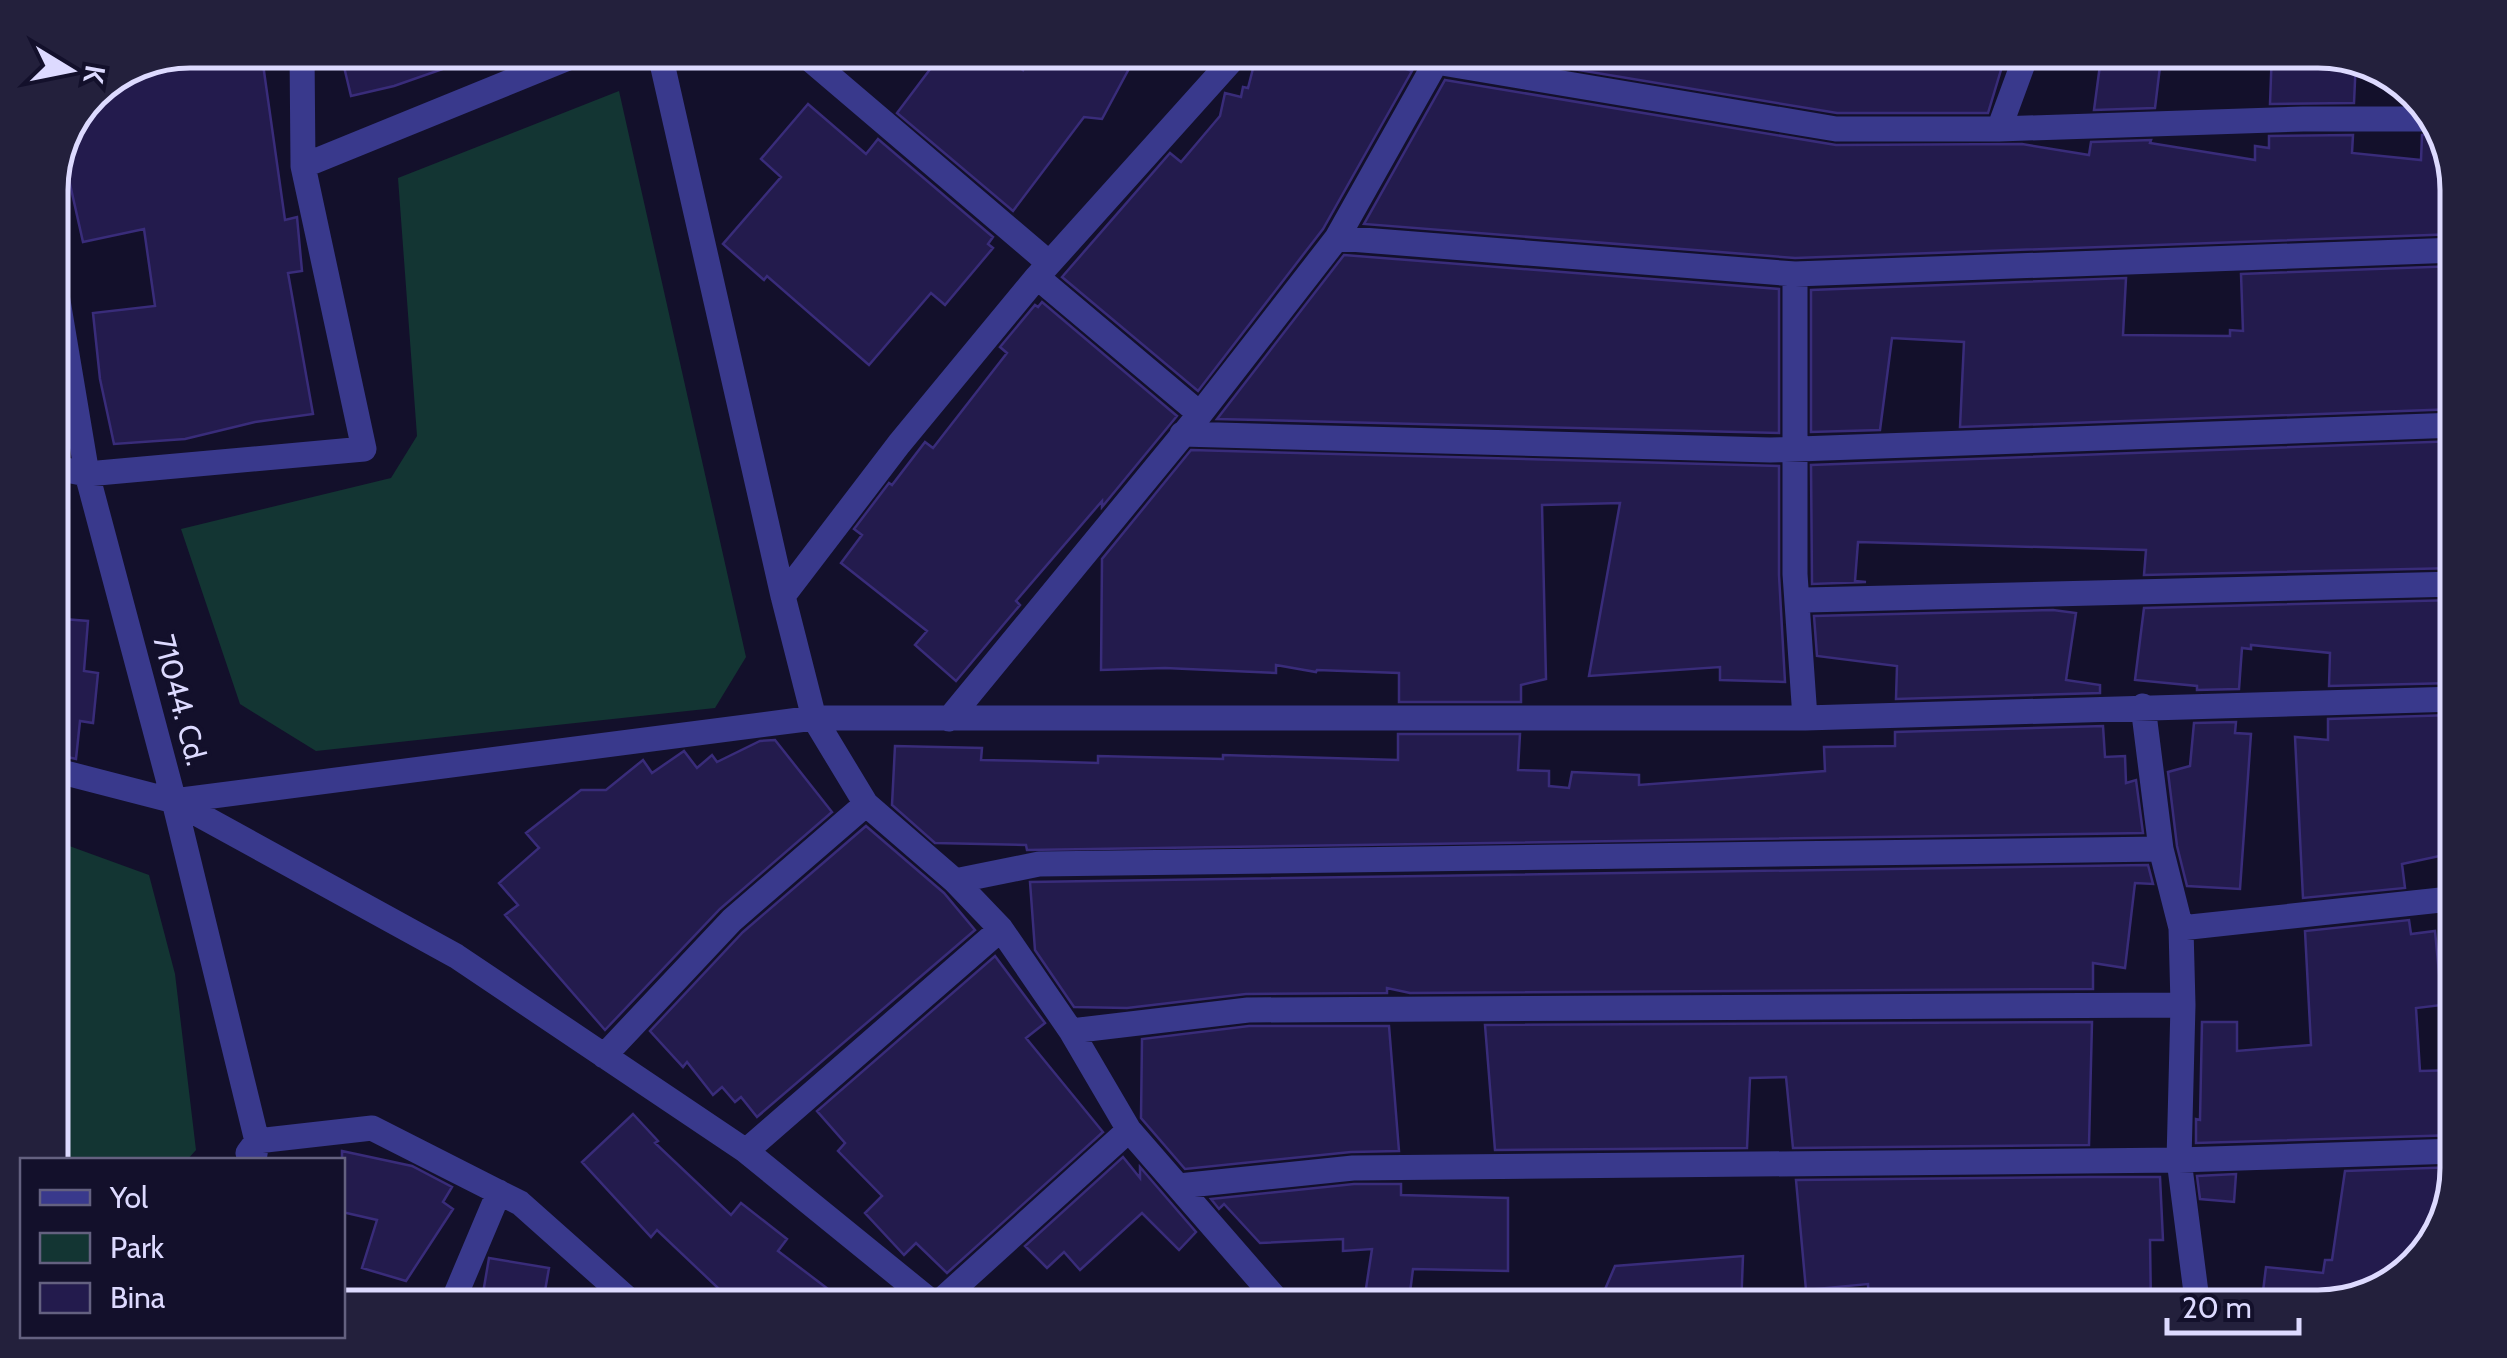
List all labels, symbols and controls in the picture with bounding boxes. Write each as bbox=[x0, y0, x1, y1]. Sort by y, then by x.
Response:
north arrow bbox=[20, 20, 120, 120]
text: K bbox=[76, 63, 113, 86]
street label: 71044. Cd. bbox=[145, 630, 216, 769]
legend bbox=[20, 1158, 345, 1338]
text: Yol bbox=[109, 1179, 148, 1216]
text: Park bbox=[110, 1229, 165, 1266]
scale bar bbox=[2167, 1273, 2300, 1335]
text: Bina bbox=[110, 1279, 166, 1316]
text: 20 m bbox=[2182, 1289, 2252, 1326]

